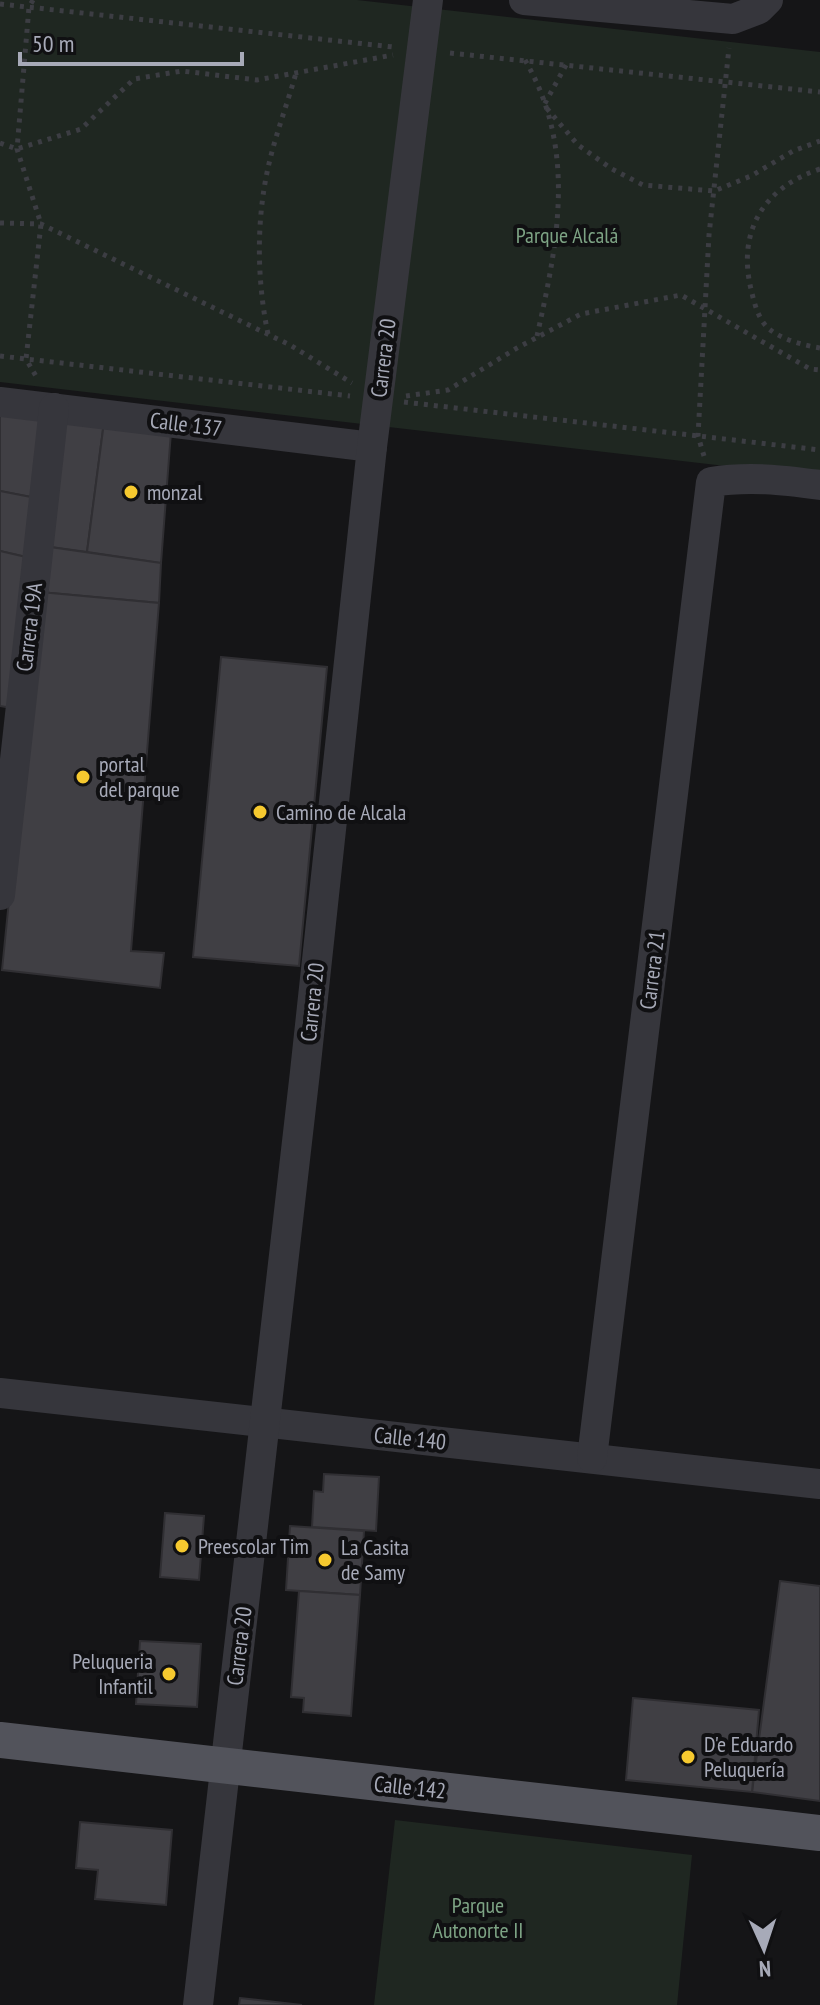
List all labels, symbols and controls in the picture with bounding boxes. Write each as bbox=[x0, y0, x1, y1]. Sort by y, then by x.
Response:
scale bar bbox=[20, 16, 242, 66]
text: 50 m bbox=[32, 28, 74, 59]
park label: Parque Alcalá bbox=[516, 221, 618, 249]
street label: Carrera 20 bbox=[364, 317, 402, 399]
street label: Calle 137 bbox=[148, 406, 224, 442]
place label: monzal bbox=[147, 478, 203, 506]
marker: monzal bbox=[122, 483, 140, 501]
street label: Carrera 19A bbox=[10, 580, 48, 673]
place label: portal del parque bbox=[99, 750, 180, 803]
marker: portal del parque bbox=[74, 768, 92, 786]
place label: Camino de Alcala bbox=[276, 798, 406, 826]
marker: Camino de Alcala bbox=[251, 803, 269, 821]
street label: Carrera 21 bbox=[633, 929, 671, 1011]
street label: Carrera 20 bbox=[294, 961, 330, 1043]
street label: Calle 140 bbox=[373, 1420, 448, 1456]
place label: Preescolar Tim bbox=[198, 1532, 309, 1560]
place label: La Casita de Samy bbox=[341, 1533, 409, 1586]
marker: Preescolar Tim bbox=[173, 1537, 191, 1555]
marker: La Casita de Samy bbox=[316, 1551, 334, 1569]
street label: Carrera 20 bbox=[220, 1605, 258, 1687]
place label: Peluqueria Infantil bbox=[72, 1647, 154, 1700]
marker: Peluqueria Infantil bbox=[160, 1665, 178, 1683]
place label: D'e Eduardo Peluquería bbox=[704, 1730, 793, 1783]
marker: D'e Eduardo Peluquería bbox=[679, 1748, 697, 1766]
street label: Calle 142 bbox=[373, 1769, 447, 1805]
park label: Parque Autonorte II bbox=[433, 1891, 523, 1944]
north arrow bbox=[724, 1909, 804, 1989]
text: N bbox=[758, 1955, 772, 1983]

